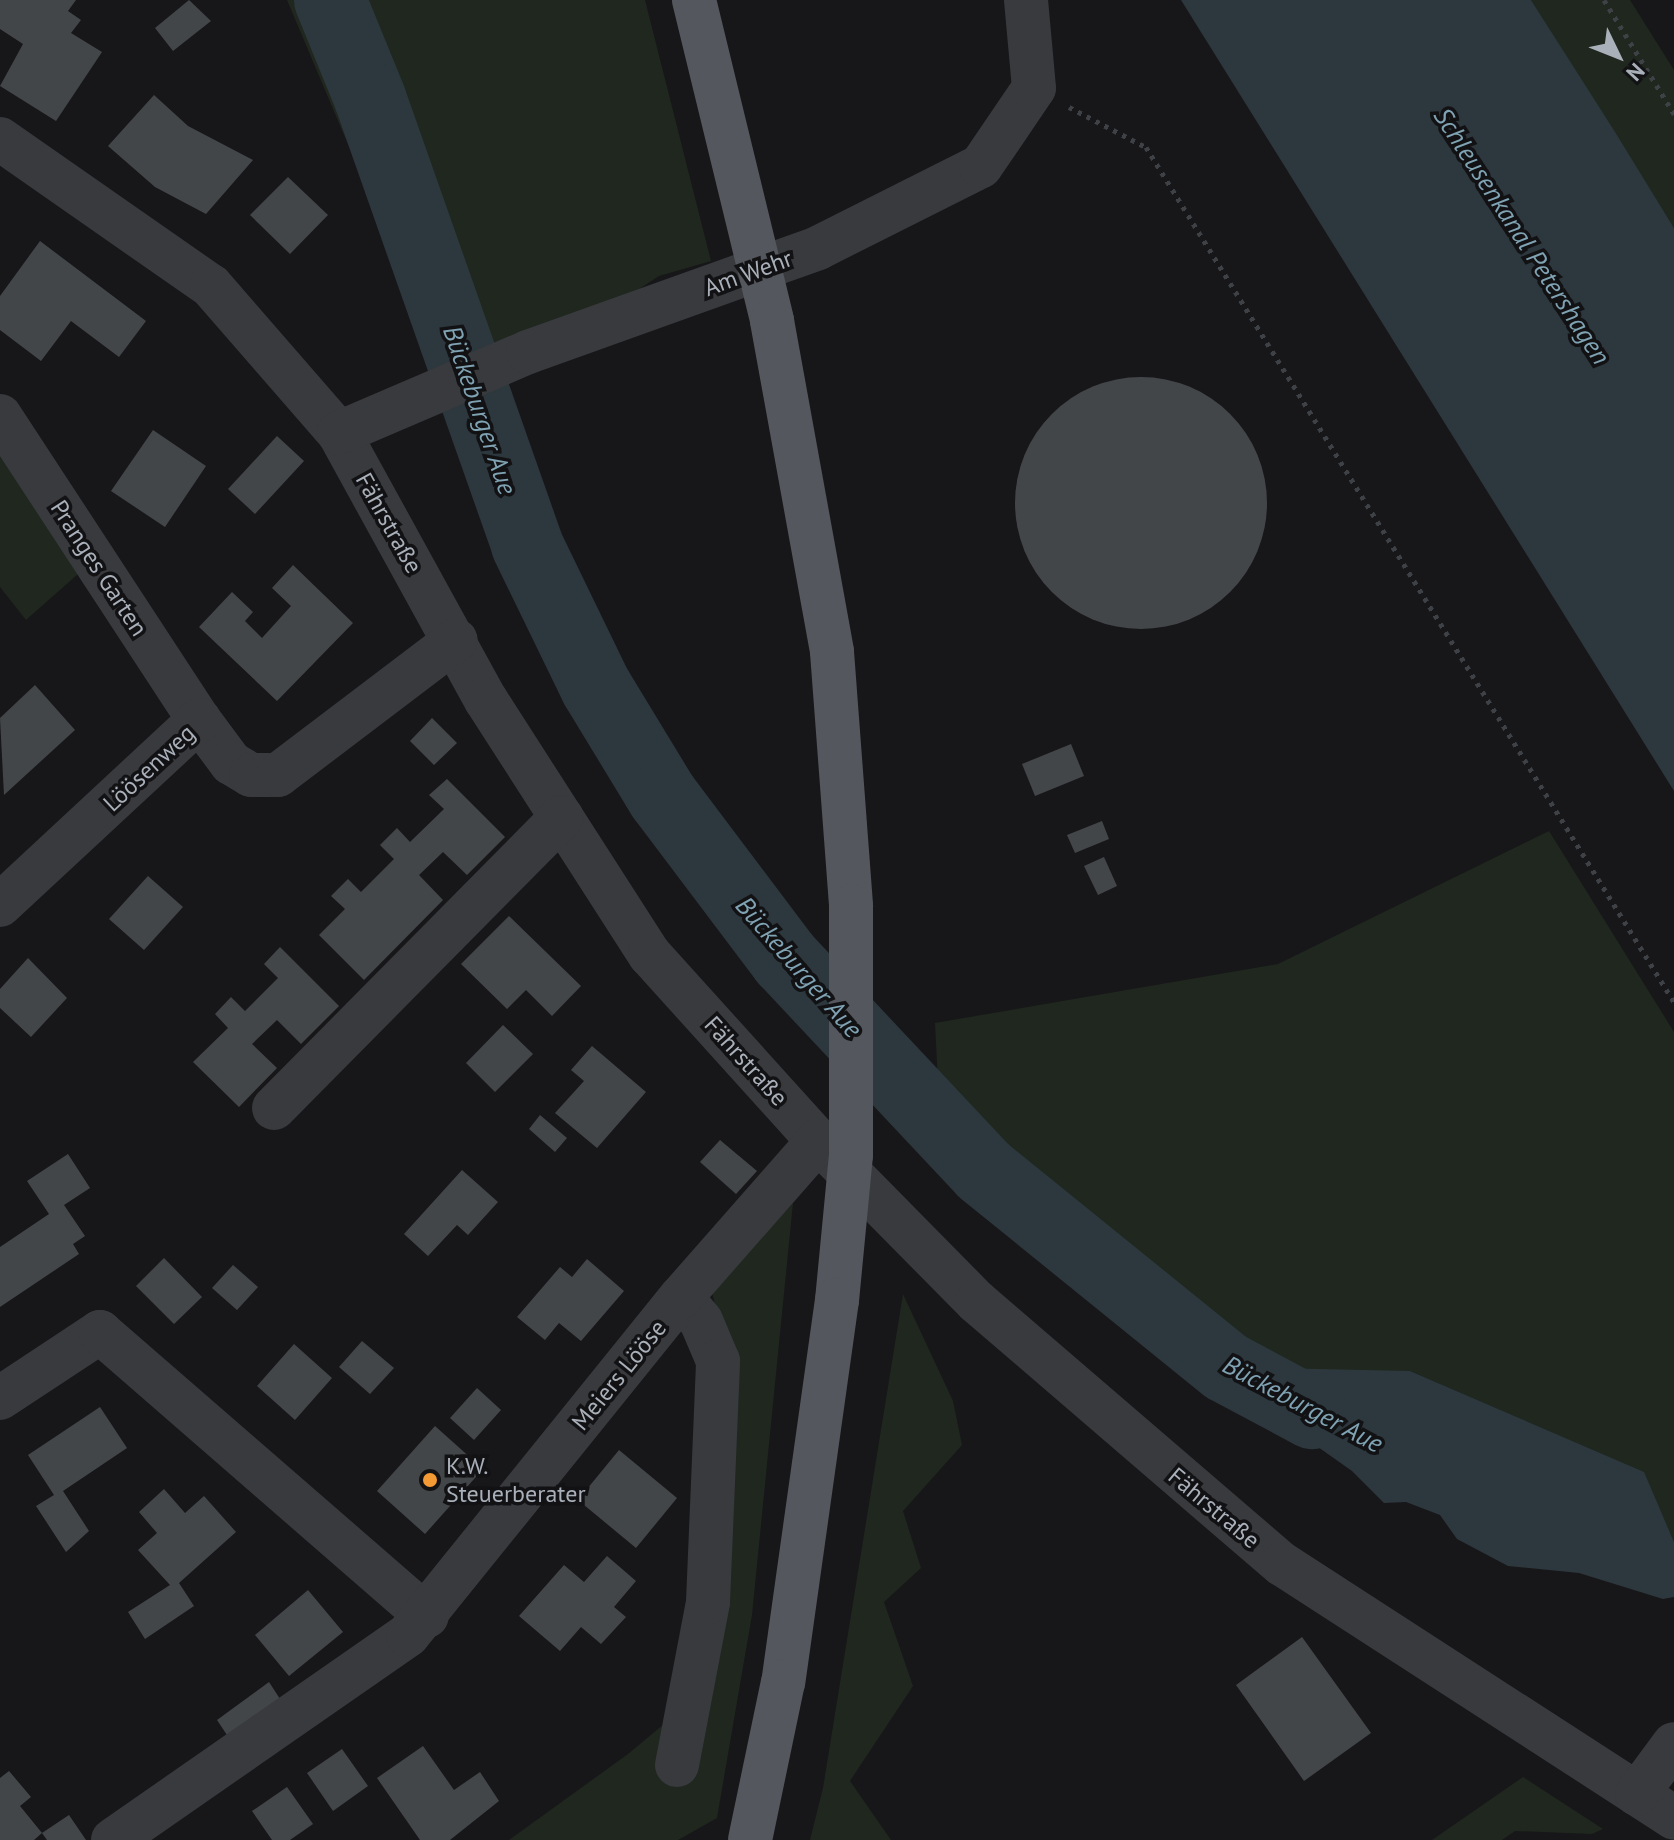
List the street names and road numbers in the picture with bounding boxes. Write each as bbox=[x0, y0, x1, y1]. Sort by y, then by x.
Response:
street label: Am Wehr bbox=[700, 244, 796, 302]
street label: Fährstraße bbox=[350, 468, 428, 578]
street label: Pranges Garten bbox=[44, 495, 154, 641]
street label: Löösenweg bbox=[97, 718, 201, 818]
street label: Fährstraße bbox=[698, 1010, 794, 1112]
street label: Meiers Lööse bbox=[566, 1314, 672, 1436]
street label: Fährstraße bbox=[1162, 1462, 1266, 1554]

